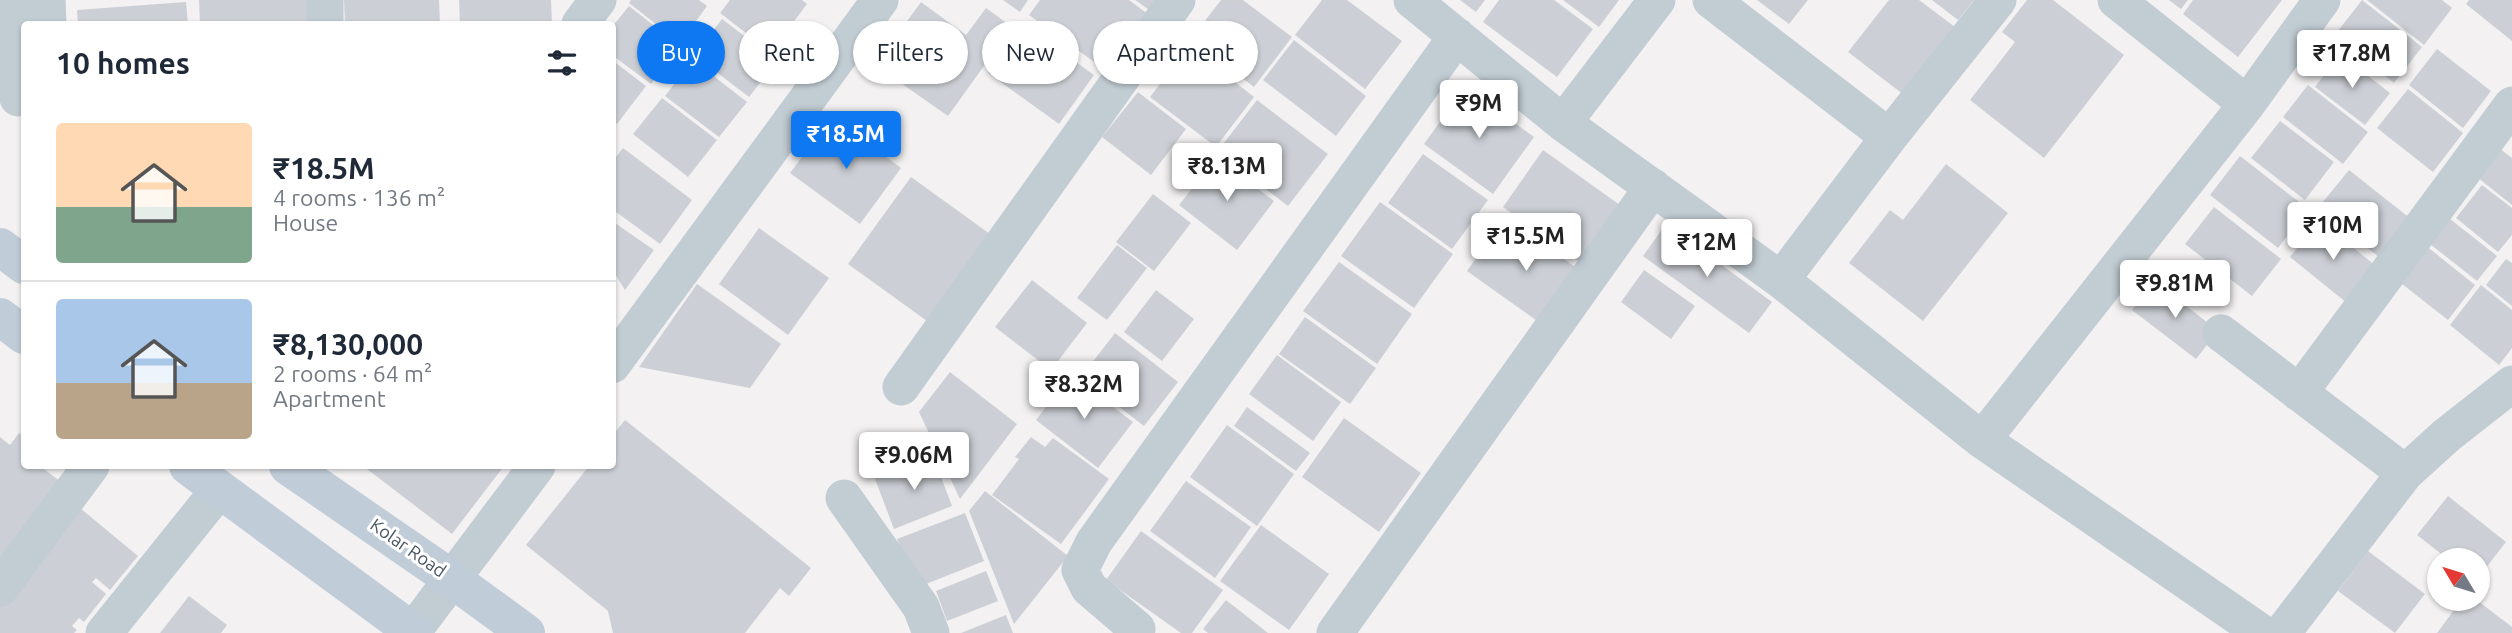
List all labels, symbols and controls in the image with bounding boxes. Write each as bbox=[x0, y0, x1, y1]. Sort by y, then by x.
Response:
chip: Buy bbox=[637, 21, 725, 84]
chip: Rent bbox=[739, 21, 839, 84]
chip: Filters bbox=[853, 21, 968, 84]
chip: New bbox=[982, 21, 1079, 84]
chip: Apartment bbox=[1093, 21, 1258, 84]
pin: ₹17.8M bbox=[2295, 31, 2409, 90]
text: ₹17.8M bbox=[2313, 40, 2391, 65]
icon: filters bbox=[543, 44, 581, 82]
text: 10 homes bbox=[56, 46, 190, 80]
pin: ₹9M bbox=[1445, 80, 1513, 140]
text: ₹9M bbox=[1456, 90, 1502, 115]
pin: ₹18.5M bbox=[789, 111, 903, 171]
text: ₹18.5M bbox=[807, 121, 885, 146]
pin: ₹8.13M bbox=[1170, 144, 1284, 203]
icon: home bbox=[112, 151, 196, 235]
text: ₹18.5M bbox=[273, 151, 375, 185]
text: ₹8.13M bbox=[1188, 153, 1266, 178]
text: 4 rooms · 136 m² bbox=[273, 185, 445, 210]
pin: ₹10M bbox=[2292, 202, 2374, 262]
text: House bbox=[273, 210, 338, 235]
text: ₹10M bbox=[2303, 212, 2363, 237]
pin: ₹15.5M bbox=[1469, 214, 1583, 273]
pin: ₹12M bbox=[1666, 219, 1748, 279]
text: ₹15.5M bbox=[1487, 223, 1565, 248]
text: ₹12M bbox=[1677, 229, 1737, 254]
pin: ₹9.81M bbox=[2118, 260, 2232, 320]
text: ₹9.81M bbox=[2136, 270, 2214, 295]
icon: home bbox=[112, 327, 196, 411]
text: ₹8,130,000 bbox=[273, 327, 423, 361]
text: 2 rooms · 64 m² bbox=[273, 361, 432, 386]
pin: ₹8.32M bbox=[1027, 362, 1141, 421]
text: ₹8.32M bbox=[1045, 371, 1123, 396]
text: Apartment bbox=[273, 386, 386, 411]
pin: ₹9.06M bbox=[857, 433, 971, 492]
text: ₹9.06M bbox=[875, 442, 953, 467]
street label: Kolar Road bbox=[367, 514, 450, 581]
north arrow bbox=[2427, 548, 2490, 611]
map controls bbox=[2427, 548, 2490, 611]

